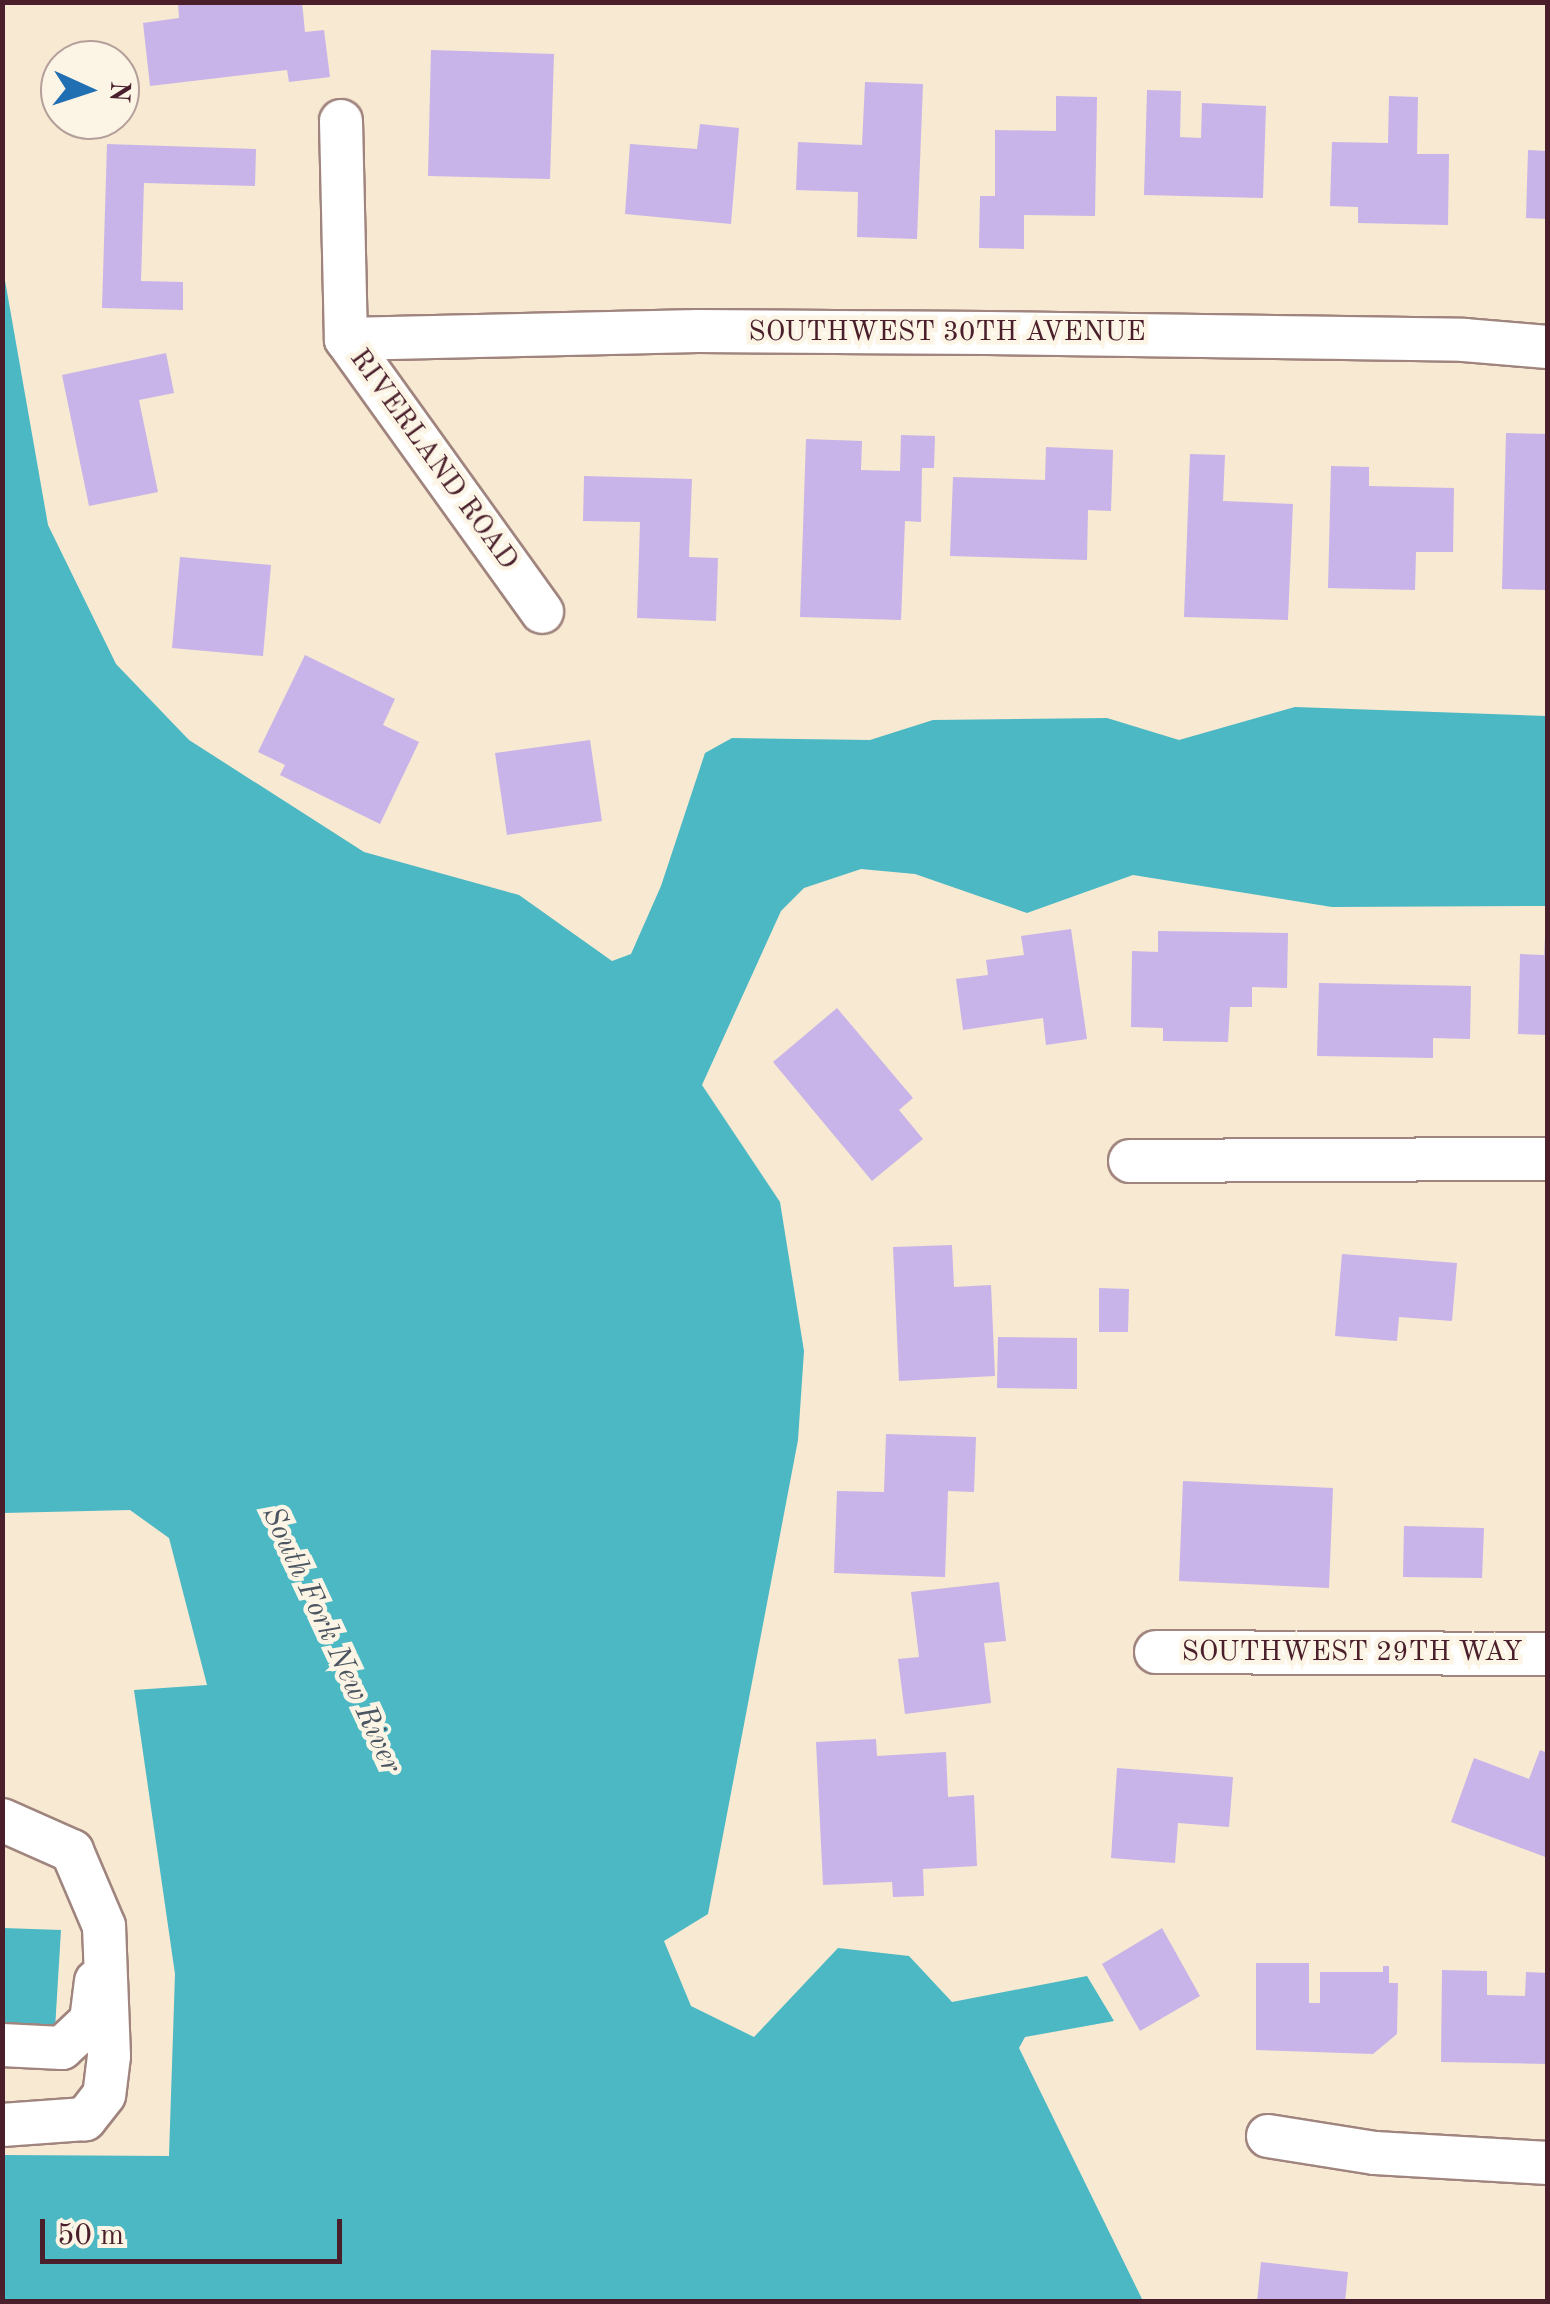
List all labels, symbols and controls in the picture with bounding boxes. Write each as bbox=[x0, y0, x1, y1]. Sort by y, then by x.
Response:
north arrow bbox=[40, 40, 140, 140]
text: N bbox=[103, 80, 133, 103]
street label: SOUTHWEST 30TH AVENUE bbox=[748, 316, 1146, 350]
street label: RIVERLAND ROAD bbox=[342, 343, 524, 577]
water label: South Fork New River bbox=[253, 1501, 409, 1779]
street label: SOUTHWEST 29TH WAY bbox=[1181, 1636, 1523, 1670]
scale bar bbox=[45, 2199, 348, 2261]
text: 50 m bbox=[57, 2221, 124, 2251]

